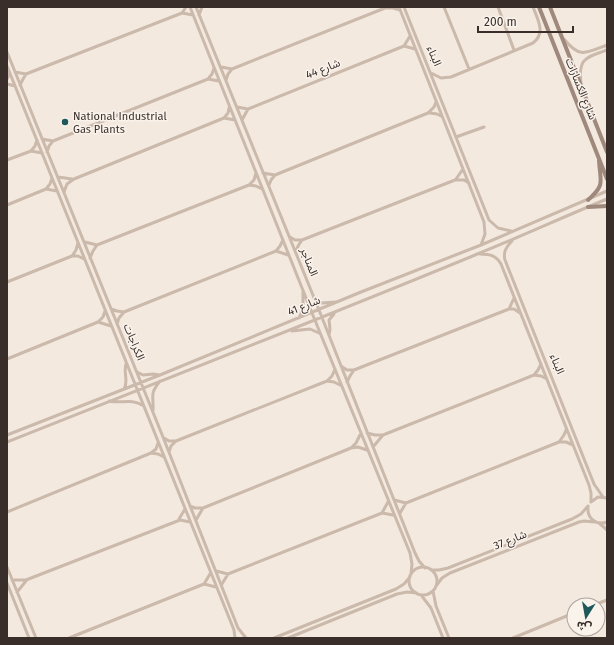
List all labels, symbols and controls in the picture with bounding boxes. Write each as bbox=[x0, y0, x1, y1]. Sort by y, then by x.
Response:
scale bar bbox=[478, 8, 573, 34]
text: 200 m bbox=[484, 15, 517, 29]
street label: البناء bbox=[424, 44, 444, 68]
street label: شارع 44 bbox=[304, 56, 343, 83]
street label: شارع الكسارات bbox=[562, 56, 599, 122]
place label: National Industrial Gas Plants bbox=[73, 110, 167, 136]
marker: National Industrial Gas Plants bbox=[60, 117, 70, 127]
street label: المناجر bbox=[297, 245, 321, 278]
street label: شارع 41 bbox=[286, 293, 323, 319]
street label: الكراجات bbox=[121, 322, 147, 362]
street label: البناء bbox=[547, 352, 567, 376]
street label: شارع 37 bbox=[491, 527, 529, 553]
north arrow bbox=[566, 597, 606, 637]
text: ش bbox=[576, 619, 593, 634]

